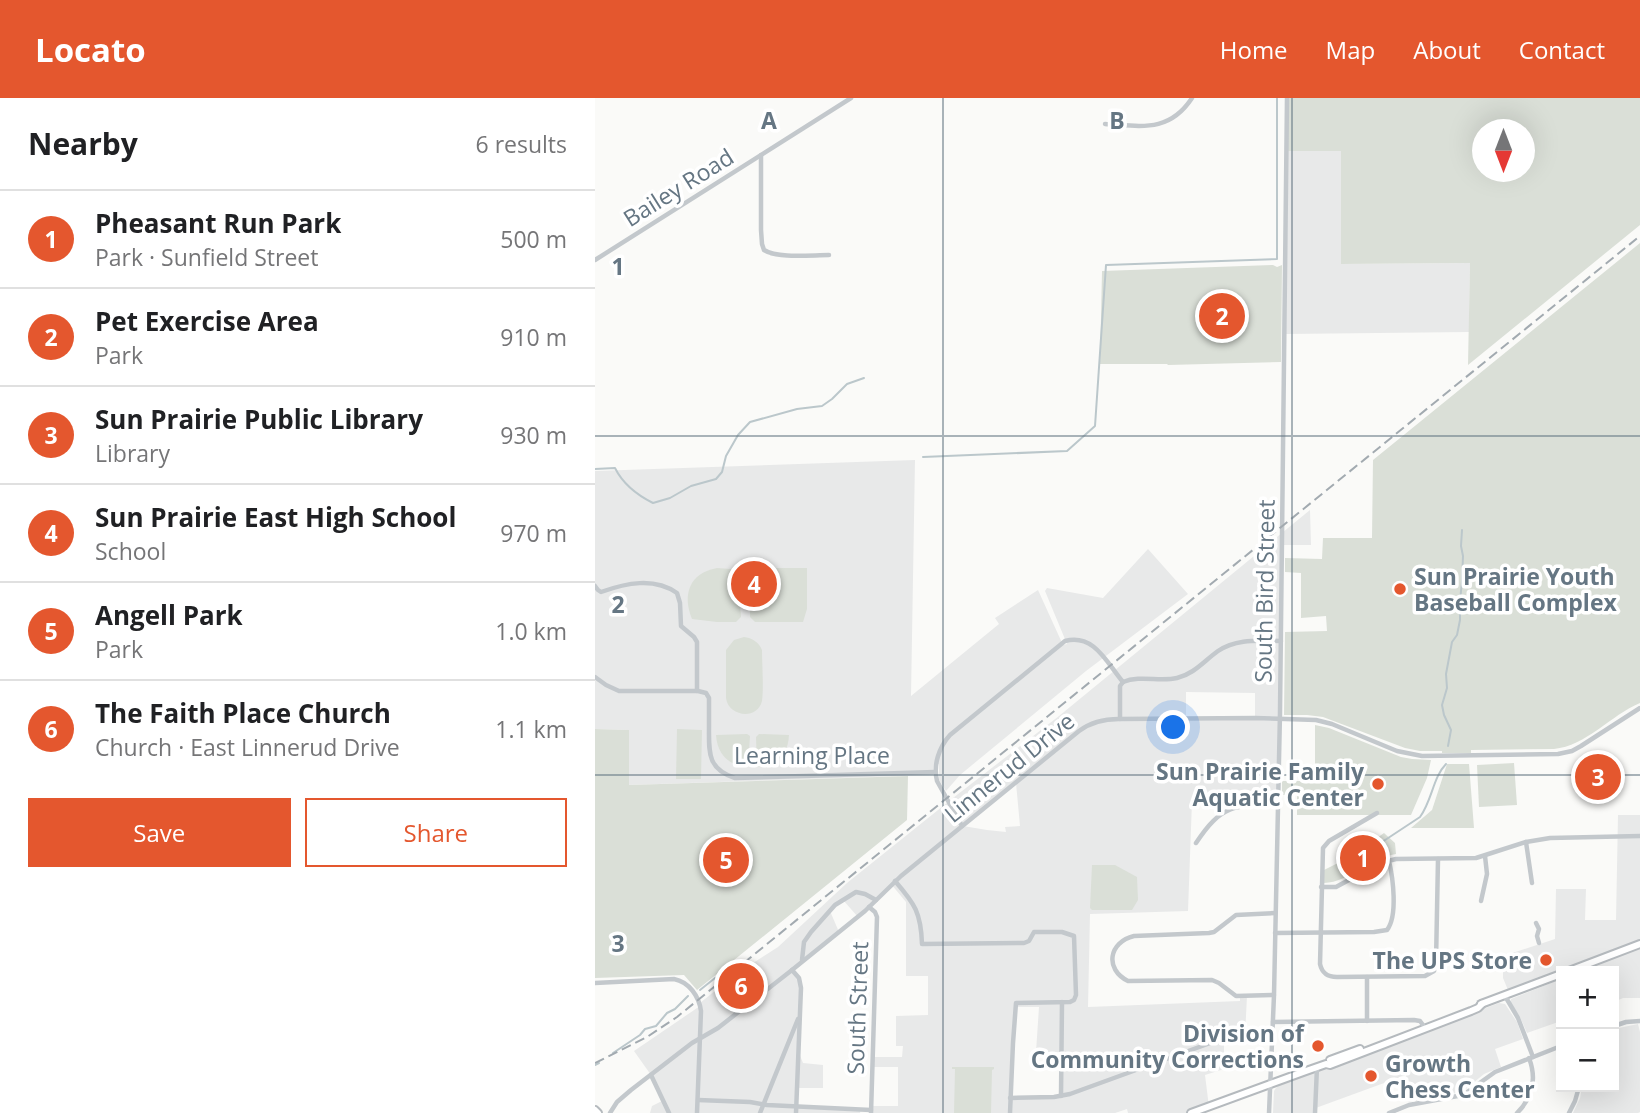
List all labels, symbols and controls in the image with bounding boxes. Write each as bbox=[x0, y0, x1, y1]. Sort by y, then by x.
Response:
text: Locato bbox=[35, 27, 146, 72]
text: Home bbox=[1220, 33, 1288, 66]
text: Map bbox=[1326, 33, 1375, 66]
text: About bbox=[1413, 33, 1481, 66]
text: Contact bbox=[1519, 33, 1605, 66]
text: A bbox=[761, 104, 777, 136]
text: B bbox=[1109, 104, 1125, 136]
north arrow bbox=[1472, 119, 1535, 182]
text: Nearby bbox=[28, 123, 138, 164]
text: 6 results bbox=[476, 128, 567, 160]
street label: Bailey Road bbox=[617, 140, 739, 234]
text: Pheasant Run Park bbox=[95, 205, 341, 241]
text: 1 bbox=[44, 223, 58, 255]
text: 500 m bbox=[500, 223, 567, 255]
text: Park · Sunfield Street bbox=[95, 241, 318, 273]
text: 1 bbox=[611, 250, 625, 282]
pin: 2 bbox=[1199, 290, 1245, 342]
text: Pet Exercise Area bbox=[95, 303, 319, 339]
text: 2 bbox=[44, 321, 58, 353]
text: 910 m bbox=[500, 321, 567, 353]
text: Park bbox=[95, 339, 143, 371]
text: Sun Prairie Public Library bbox=[95, 401, 423, 437]
text: 3 bbox=[44, 419, 58, 451]
text: 930 m bbox=[500, 419, 567, 451]
text: Library bbox=[95, 437, 170, 469]
text: Sun Prairie East High School bbox=[95, 499, 456, 535]
street label: South Bird Street bbox=[1246, 499, 1282, 683]
text: 4 bbox=[44, 517, 58, 549]
text: 970 m bbox=[500, 517, 567, 549]
text: School bbox=[95, 535, 166, 567]
pin: 4 bbox=[731, 558, 777, 610]
place label: Sun Prairie Youth Baseball Complex bbox=[1414, 560, 1617, 618]
marker: Sun Prairie Youth Baseball Complex bbox=[1392, 581, 1408, 597]
text: 2 bbox=[611, 588, 625, 620]
text: Angell Park bbox=[95, 597, 243, 633]
text: 5 bbox=[44, 615, 58, 647]
text: 1.0 km bbox=[495, 615, 567, 647]
text: Park bbox=[95, 633, 143, 665]
text: The Faith Place Church bbox=[95, 695, 391, 731]
street label: Linnerud Drive bbox=[937, 705, 1081, 829]
your location bbox=[1156, 710, 1190, 744]
text: 6 bbox=[44, 713, 58, 745]
text: 1.1 km bbox=[495, 713, 567, 745]
text: Church · East Linnerud Drive bbox=[95, 731, 400, 763]
street label: Learning Place bbox=[734, 739, 890, 771]
pin: 3 bbox=[1575, 751, 1621, 803]
place label: Sun Prairie Family Aquatic Center bbox=[1156, 755, 1365, 813]
marker: Sun Prairie Family Aquatic Center bbox=[1370, 776, 1386, 792]
button: Save bbox=[28, 798, 291, 867]
button: Share bbox=[305, 798, 567, 867]
pin: 1 bbox=[1340, 832, 1386, 884]
pin: 5 bbox=[703, 834, 749, 886]
text: 3 bbox=[611, 927, 625, 959]
street label: South Street bbox=[839, 941, 875, 1075]
place label: The UPS Store bbox=[1373, 944, 1532, 976]
marker: The UPS Store bbox=[1538, 952, 1554, 968]
pin: 6 bbox=[718, 960, 764, 1012]
map controls bbox=[1556, 966, 1619, 1092]
button: + bbox=[1556, 966, 1619, 1029]
place label: Division of Community Corrections bbox=[1031, 1017, 1305, 1075]
button: − bbox=[1556, 1029, 1619, 1092]
marker: Division of Community Corrections bbox=[1310, 1038, 1326, 1054]
place label: Growth Chess Center bbox=[1385, 1047, 1535, 1105]
marker: Growth Chess Center bbox=[1363, 1068, 1379, 1084]

